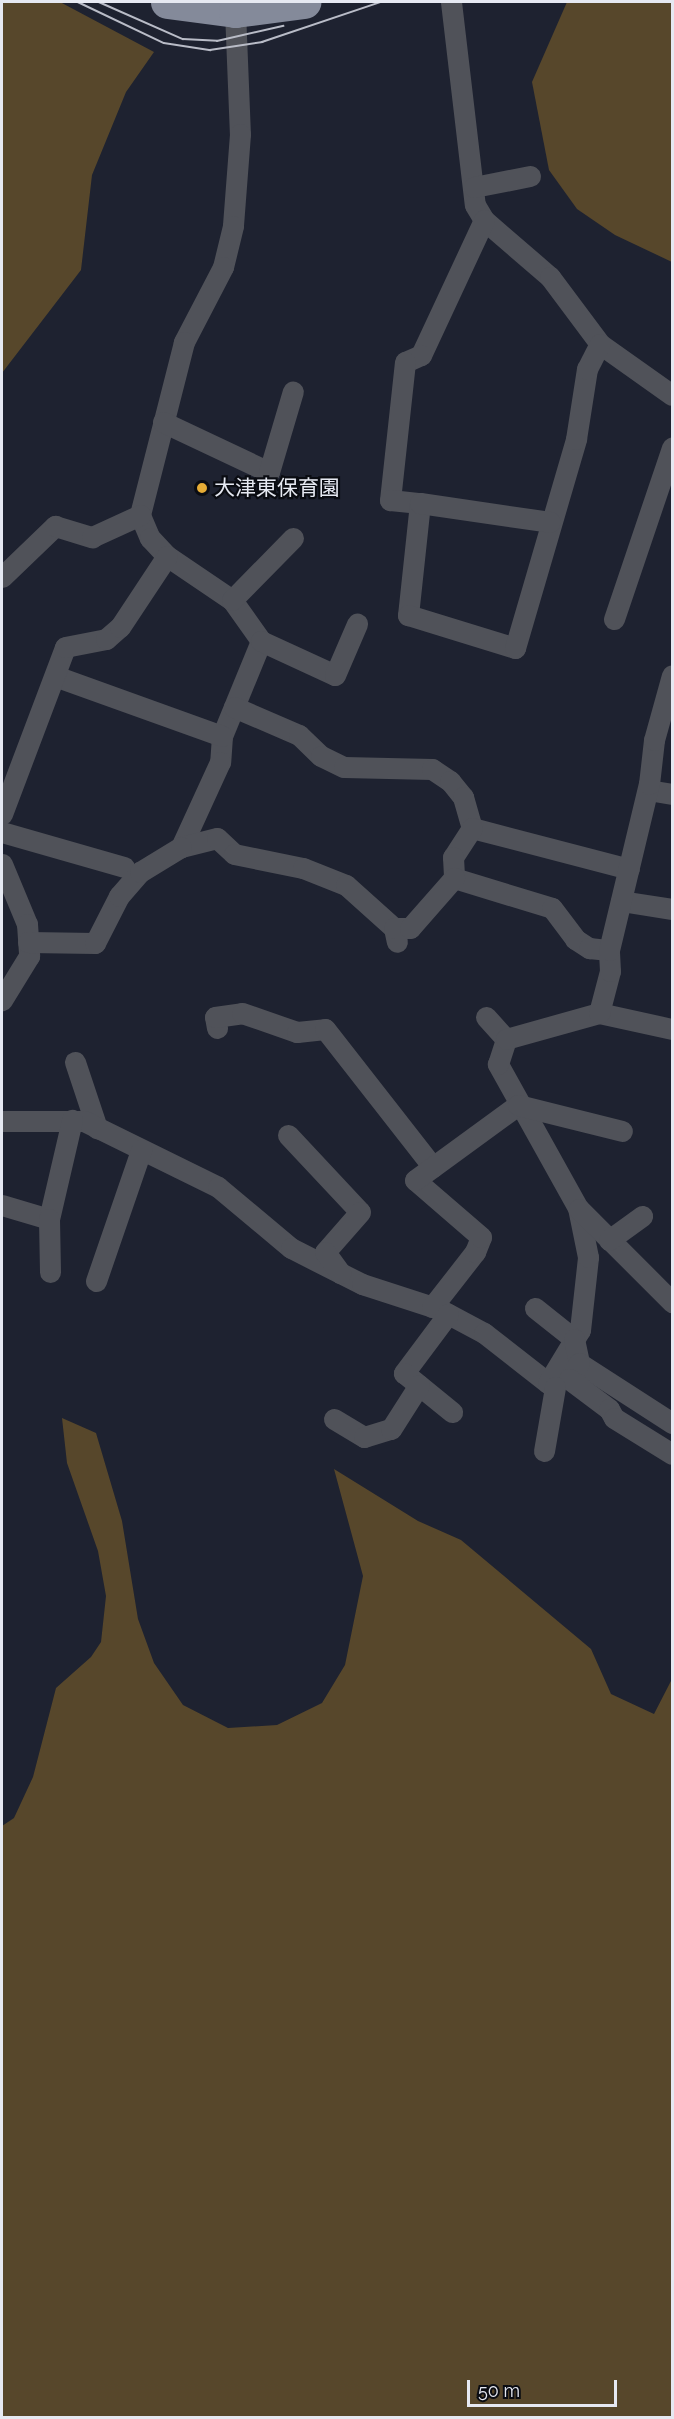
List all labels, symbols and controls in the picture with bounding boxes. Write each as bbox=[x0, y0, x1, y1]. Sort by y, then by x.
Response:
place label: 大津東保育園 bbox=[214, 475, 340, 501]
marker: 大津東保育園 bbox=[195, 481, 209, 495]
scale bar bbox=[470, 2368, 620, 2406]
text: 50 m bbox=[478, 2380, 520, 2401]

